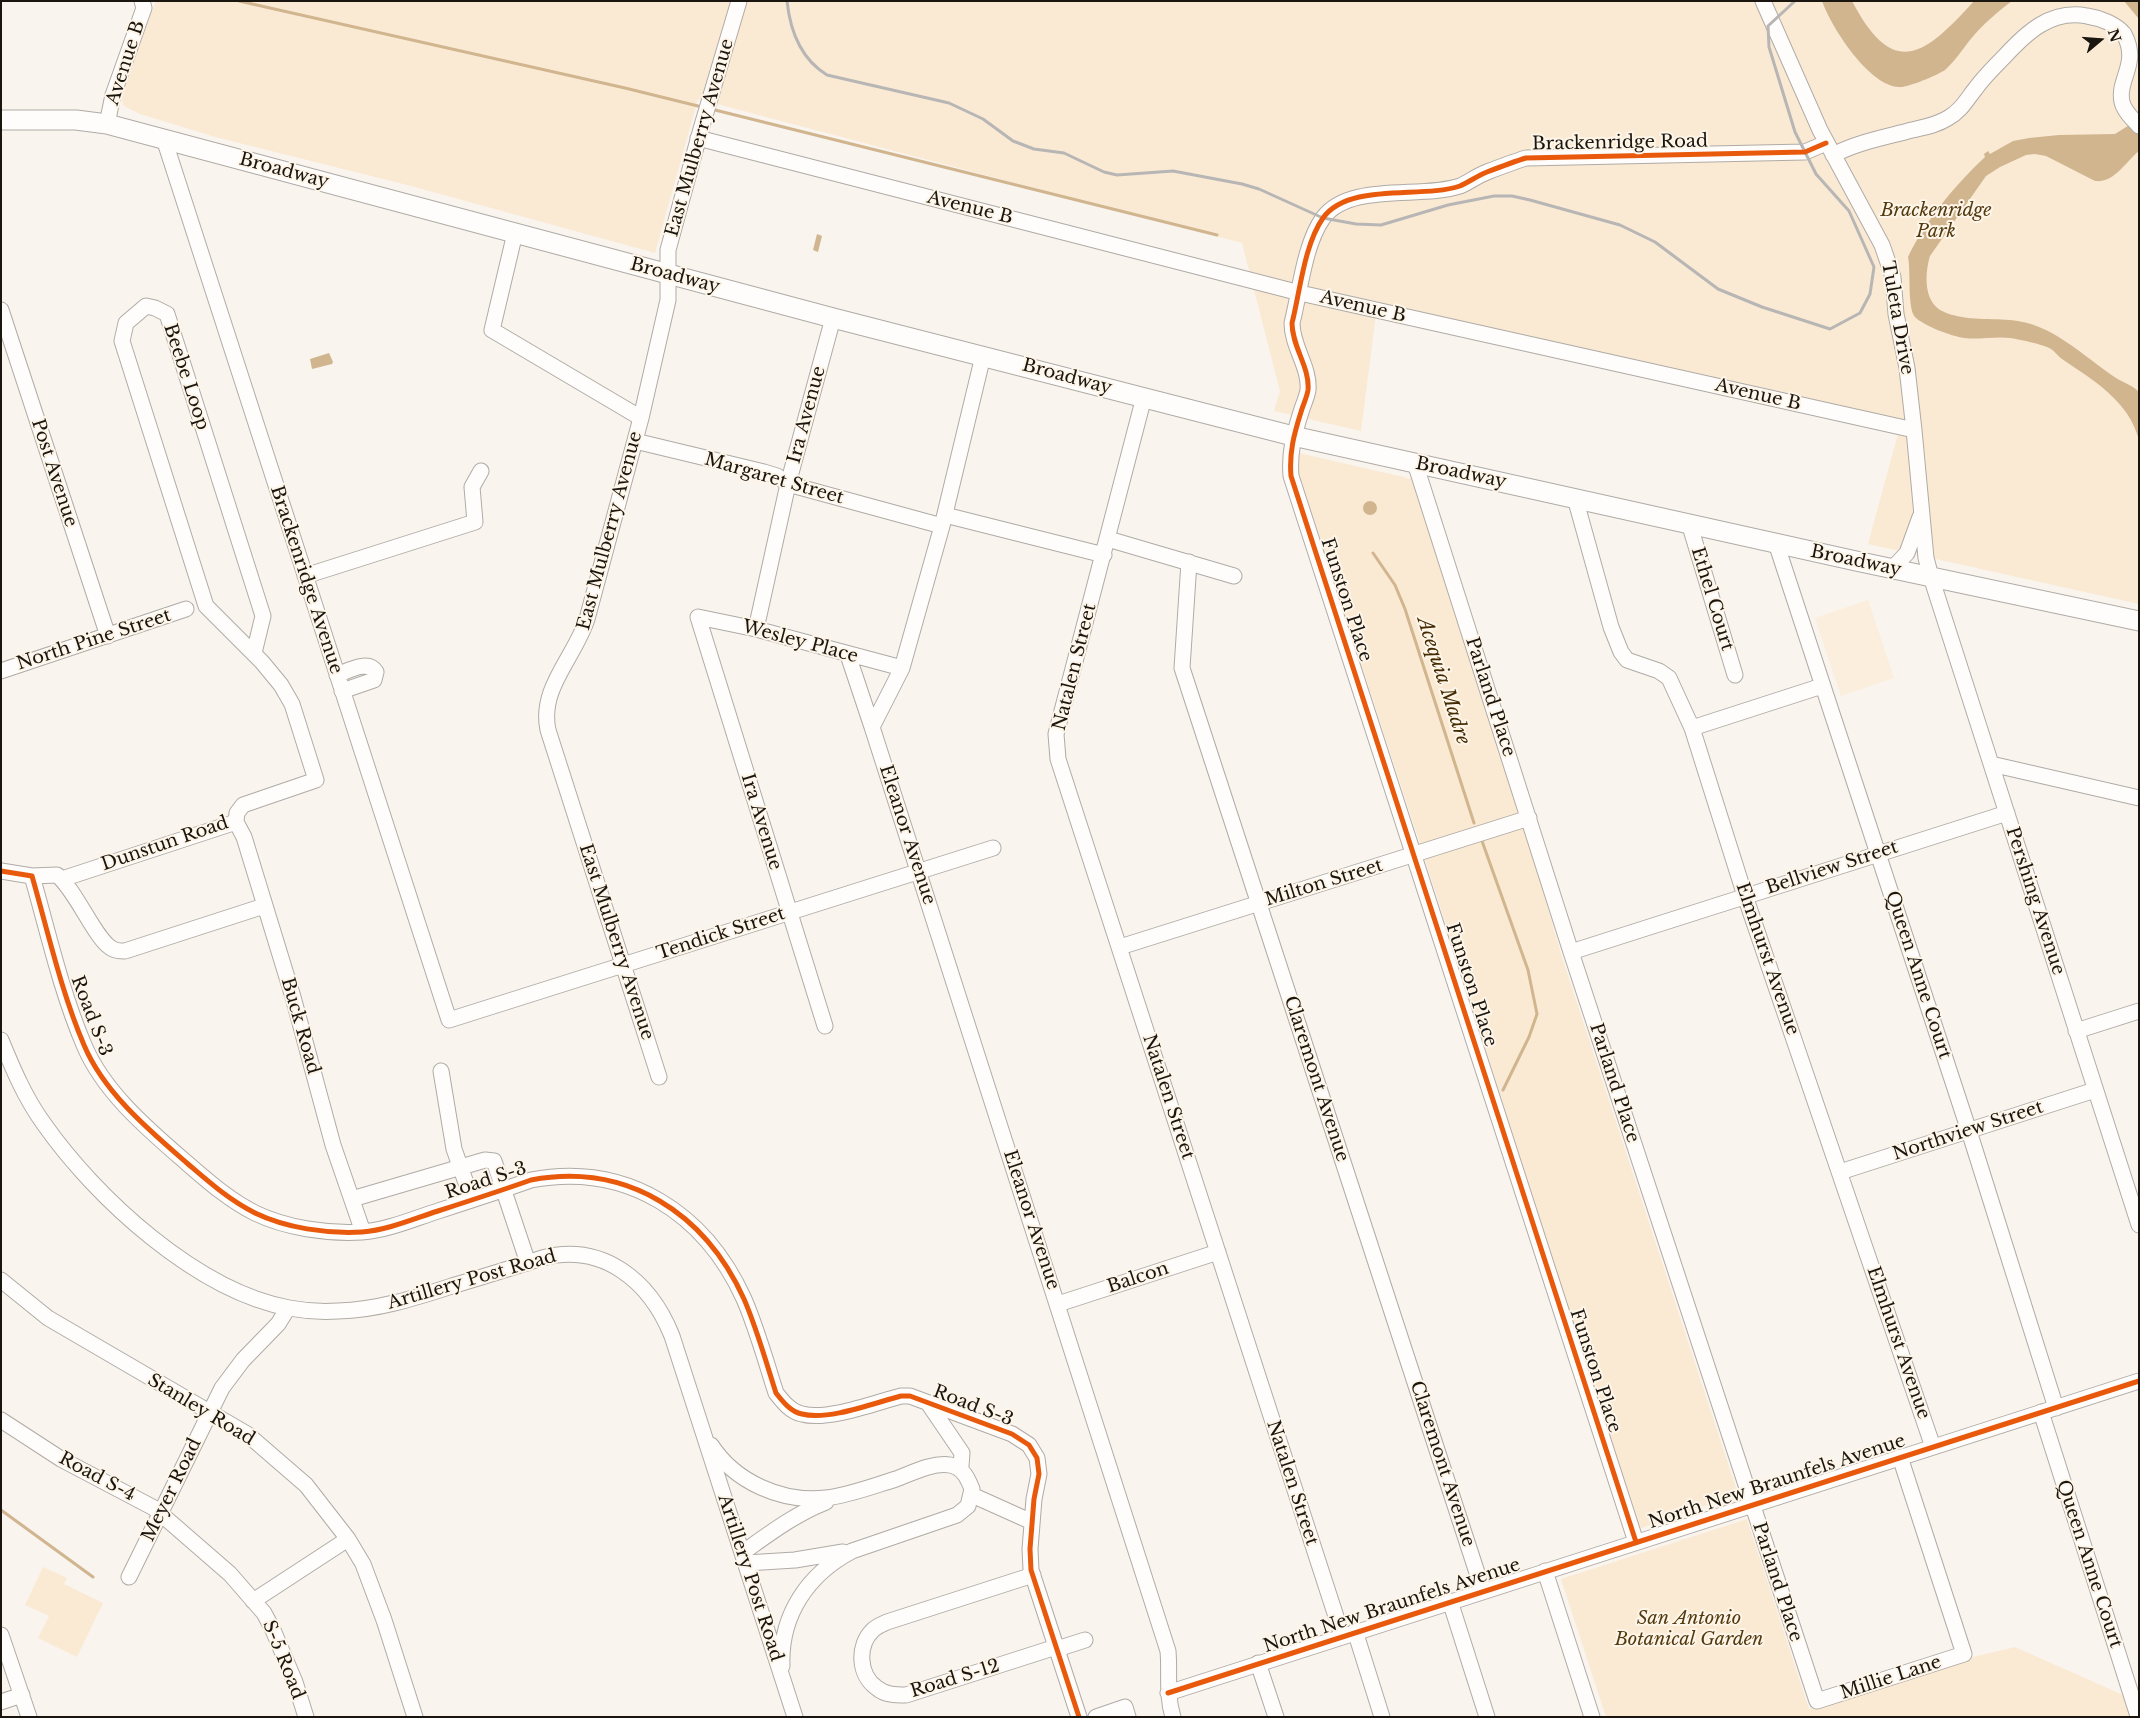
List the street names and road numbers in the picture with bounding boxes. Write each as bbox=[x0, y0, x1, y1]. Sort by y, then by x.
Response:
street label: Avenue B bbox=[102, 18, 150, 108]
street label: East Mulberry Avenue bbox=[661, 37, 739, 239]
street label: Brackenridge Road bbox=[1532, 131, 1708, 155]
street label: Broadway bbox=[237, 149, 331, 193]
street label: Avenue B bbox=[925, 187, 1015, 229]
street label: Broadway bbox=[628, 254, 722, 298]
street label: Tuleta Drive bbox=[1876, 259, 1918, 377]
street label: Avenue B bbox=[1318, 287, 1408, 327]
street label: Beebe Loop bbox=[159, 321, 213, 433]
street label: Broadway bbox=[1020, 355, 1114, 399]
street label: Ira Avenue bbox=[784, 364, 830, 466]
street label: Avenue B bbox=[1713, 375, 1803, 415]
street label: Post Avenue bbox=[26, 416, 82, 530]
street label: East Mulberry Avenue bbox=[573, 429, 647, 633]
street label: Margaret Street bbox=[702, 449, 846, 509]
street label: Broadway bbox=[1414, 453, 1508, 493]
street label: Brackenridge Avenue bbox=[265, 483, 347, 677]
street label: Funston Place bbox=[1316, 535, 1376, 665]
street label: Broadway bbox=[1809, 541, 1903, 581]
street label: Ethel Court bbox=[1686, 545, 1738, 653]
street label: Natalen Street bbox=[1049, 601, 1101, 733]
street label: North Pine Street bbox=[14, 605, 174, 675]
street label: Wesley Place bbox=[740, 616, 860, 668]
street label: Parland Place bbox=[1461, 635, 1519, 759]
street label: Eleanor Avenue bbox=[874, 762, 940, 908]
street label: Ira Avenue bbox=[736, 771, 786, 873]
street label: Dunstun Road bbox=[99, 812, 231, 876]
street label: Pershing Avenue bbox=[2001, 824, 2069, 978]
street label: Bellview Street bbox=[1763, 836, 1901, 900]
street label: East Mulberry Avenue bbox=[574, 841, 658, 1043]
street label: Milton Street bbox=[1263, 855, 1385, 911]
street label: Elmhurst Avenue bbox=[1731, 880, 1803, 1038]
street label: Queen Anne Court bbox=[1881, 888, 1955, 1062]
street label: Tendick Street bbox=[654, 903, 788, 965]
street label: Funston Place bbox=[1441, 920, 1501, 1050]
street label: Road S-3 bbox=[66, 973, 116, 1059]
street label: Buck Road bbox=[276, 975, 324, 1077]
street label: Claremont Avenue bbox=[1279, 993, 1353, 1165]
street label: Parland Place bbox=[1585, 1021, 1643, 1145]
street label: Natalen Street bbox=[1138, 1032, 1198, 1162]
street label: Northview Street bbox=[1890, 1097, 2046, 1165]
street label: Eleanor Avenue bbox=[998, 1147, 1064, 1293]
street label: Road S-3 bbox=[443, 1158, 529, 1204]
street label: Artillery Post Road bbox=[385, 1246, 559, 1314]
street label: Balcon bbox=[1104, 1258, 1172, 1298]
street label: Elmhurst Avenue bbox=[1862, 1264, 1934, 1422]
street label: Funston Place bbox=[1565, 1306, 1625, 1436]
street label: Stanley Road bbox=[143, 1370, 259, 1450]
street label: Claremont Avenue bbox=[1405, 1378, 1479, 1550]
street label: Road S-3 bbox=[930, 1381, 1016, 1431]
street label: Natalen Street bbox=[1262, 1418, 1322, 1548]
street label: North New Braunfels Avenue bbox=[1646, 1430, 1908, 1534]
street label: Meyer Road bbox=[138, 1435, 206, 1545]
street label: Road S-4 bbox=[55, 1448, 139, 1506]
street label: Queen Anne Court bbox=[2052, 1477, 2126, 1651]
street label: Artillery Post Road bbox=[713, 1492, 787, 1664]
street label: Parland Place bbox=[1748, 1520, 1806, 1644]
street label: North New Braunfels Avenue bbox=[1261, 1554, 1523, 1658]
street label: S-5 Road bbox=[257, 1617, 309, 1703]
street label: Millie Lane bbox=[1838, 1652, 1944, 1704]
street label: Road S-12 bbox=[908, 1655, 1002, 1703]

